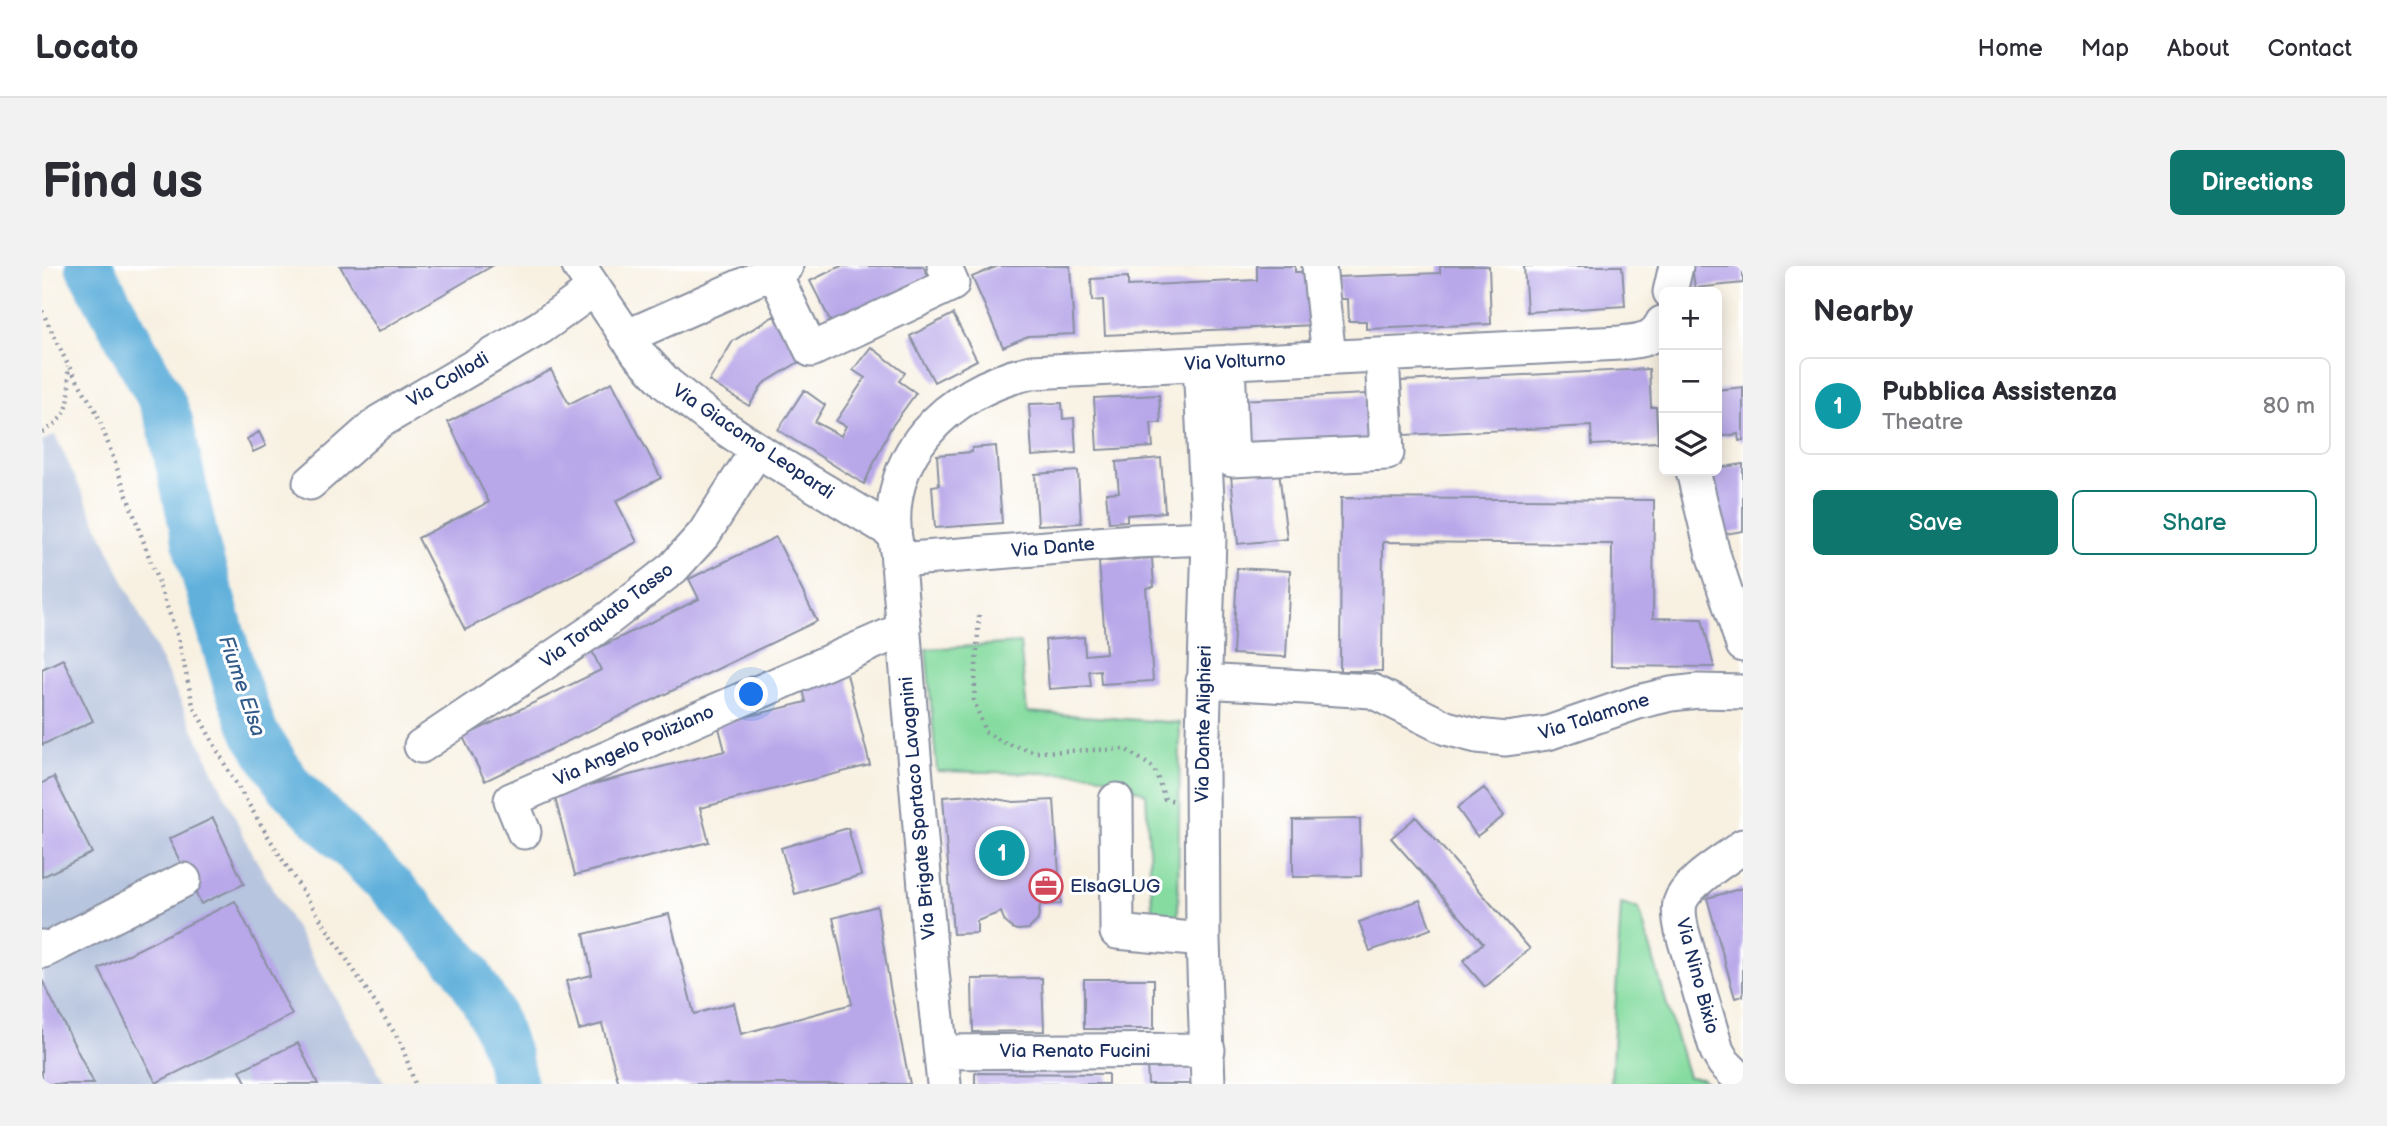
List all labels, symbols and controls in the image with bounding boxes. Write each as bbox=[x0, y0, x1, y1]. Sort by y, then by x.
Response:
text: Locato bbox=[35, 28, 139, 68]
text: Home bbox=[1978, 34, 2043, 63]
text: Map bbox=[2081, 34, 2129, 63]
text: About bbox=[2167, 34, 2229, 63]
text: Contact bbox=[2267, 34, 2352, 63]
button: Directions bbox=[2170, 150, 2345, 215]
text: Find us bbox=[42, 153, 203, 212]
map controls bbox=[1659, 287, 1722, 476]
button: + bbox=[1659, 287, 1722, 350]
text: Nearby bbox=[1813, 294, 1913, 330]
street label: Via Collodi bbox=[403, 347, 493, 413]
street label: Via Volturno bbox=[1184, 348, 1286, 376]
button: − bbox=[1659, 350, 1722, 413]
text: Pubblica Assistenza bbox=[1882, 377, 2117, 408]
street label: Via Giacomo Leopardi bbox=[668, 379, 838, 505]
text: 1 bbox=[1833, 392, 1843, 420]
text: 80 m bbox=[2263, 392, 2315, 420]
text: Theatre bbox=[1882, 408, 1963, 436]
button: layers bbox=[1659, 413, 1722, 476]
button: Save bbox=[1813, 490, 2058, 555]
button: Share bbox=[2072, 490, 2317, 555]
street label: Via Dante bbox=[1010, 533, 1096, 563]
street label: Via Torquato Tasso bbox=[536, 558, 678, 674]
water label: Fiume Elsa bbox=[213, 632, 271, 740]
street label: Via Dante Alighieri bbox=[1191, 645, 1217, 803]
street label: Via Brigate Spartaco Lavagnini bbox=[895, 676, 941, 940]
your location bbox=[734, 677, 768, 711]
street label: Via Talamone bbox=[1536, 688, 1652, 746]
street label: Via Angelo Poliziano bbox=[550, 700, 718, 792]
pin: 1 bbox=[979, 827, 1025, 879]
office icon: ElsaGLUG bbox=[1027, 867, 1065, 905]
place label: ElsaGLUG bbox=[1070, 875, 1160, 898]
street label: Via Nino Bixio bbox=[1670, 916, 1724, 1036]
street label: Via Renato Fucini bbox=[1000, 1040, 1150, 1063]

